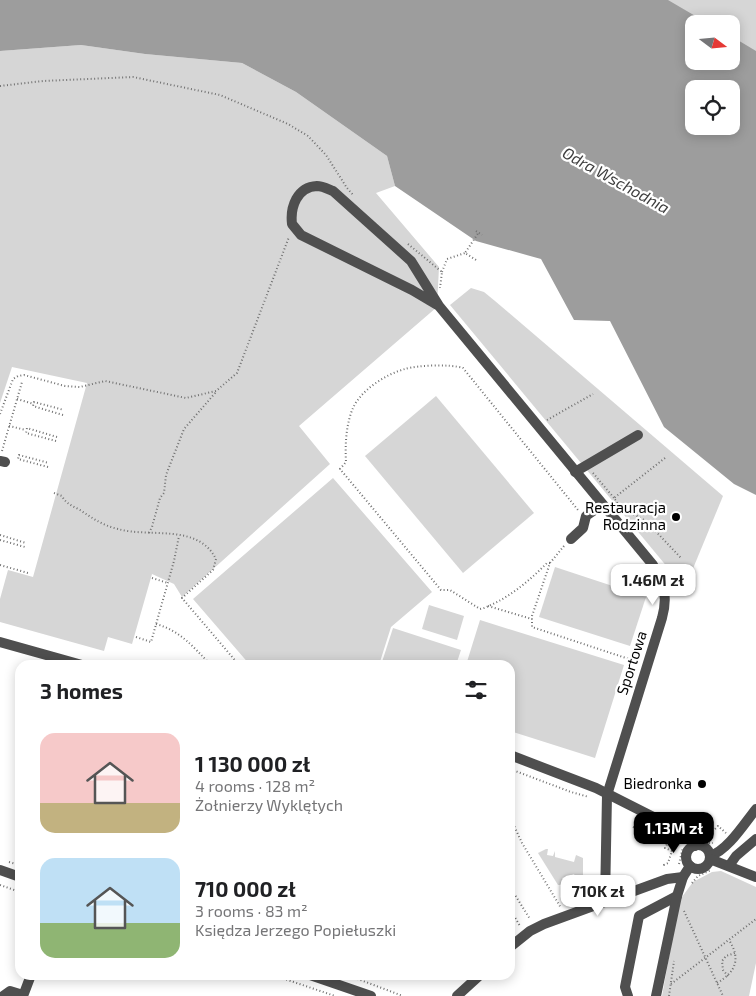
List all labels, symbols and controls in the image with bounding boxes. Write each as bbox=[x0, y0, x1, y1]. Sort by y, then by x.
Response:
north arrow bbox=[685, 15, 740, 70]
map controls bbox=[685, 15, 740, 135]
button: locate bbox=[685, 80, 740, 135]
water label: Odra Wschodnia bbox=[560, 142, 673, 217]
place label: Restauracja Rodzinna bbox=[585, 498, 666, 533]
marker: Restauracja Rodzinna bbox=[670, 511, 682, 523]
pin: 1.46M zł bbox=[601, 564, 705, 606]
text: 1.46M zł bbox=[622, 570, 684, 589]
street label: Sportowa bbox=[612, 628, 650, 697]
icon: filters bbox=[462, 676, 490, 704]
text: 3 homes bbox=[40, 678, 123, 703]
text: 1 130 000 zł bbox=[195, 751, 310, 776]
icon: home bbox=[80, 753, 140, 813]
place label: Biedronka bbox=[623, 774, 692, 792]
text: 4 rooms · 128 m² bbox=[195, 776, 315, 795]
marker: Biedronka bbox=[696, 778, 708, 790]
text: Żołnierzy Wyklętych bbox=[195, 795, 343, 814]
pin: 1.13M zł bbox=[622, 812, 726, 854]
text: 1.13M zł bbox=[645, 818, 703, 837]
pin: 710K zł bbox=[552, 874, 644, 917]
text: 710 000 zł bbox=[195, 876, 296, 901]
icon: home bbox=[80, 878, 140, 938]
text: 710K zł bbox=[571, 881, 625, 900]
text: 3 rooms · 83 m² bbox=[195, 901, 308, 920]
text: Księdza Jerzego Popiełuszki bbox=[195, 920, 396, 939]

